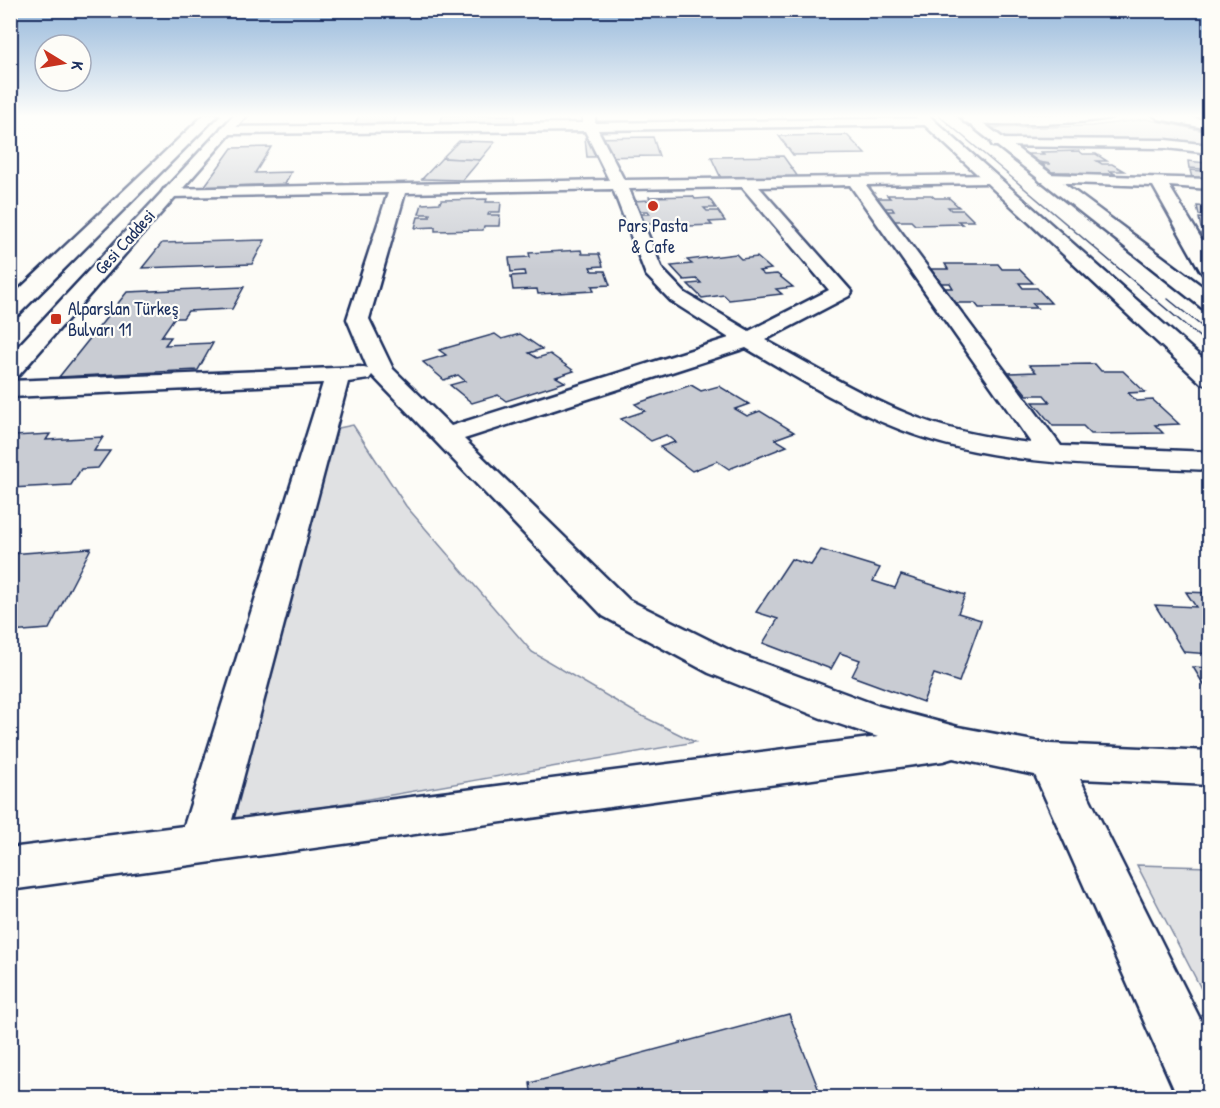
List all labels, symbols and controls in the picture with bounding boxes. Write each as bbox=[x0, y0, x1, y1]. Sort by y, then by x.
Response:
north arrow bbox=[33, 33, 93, 93]
text: K bbox=[66, 60, 89, 73]
marker: Pars Pasta & Cafe bbox=[646, 199, 660, 213]
street label: Gesi Caddesi bbox=[89, 204, 161, 280]
place label: Pars Pasta & Cafe bbox=[618, 213, 688, 259]
place label: Alparslan Türkeş Bulvarı 11 bbox=[68, 296, 178, 342]
marker: Alparslan Türkeş Bulvarı 11 bbox=[49, 312, 63, 326]

